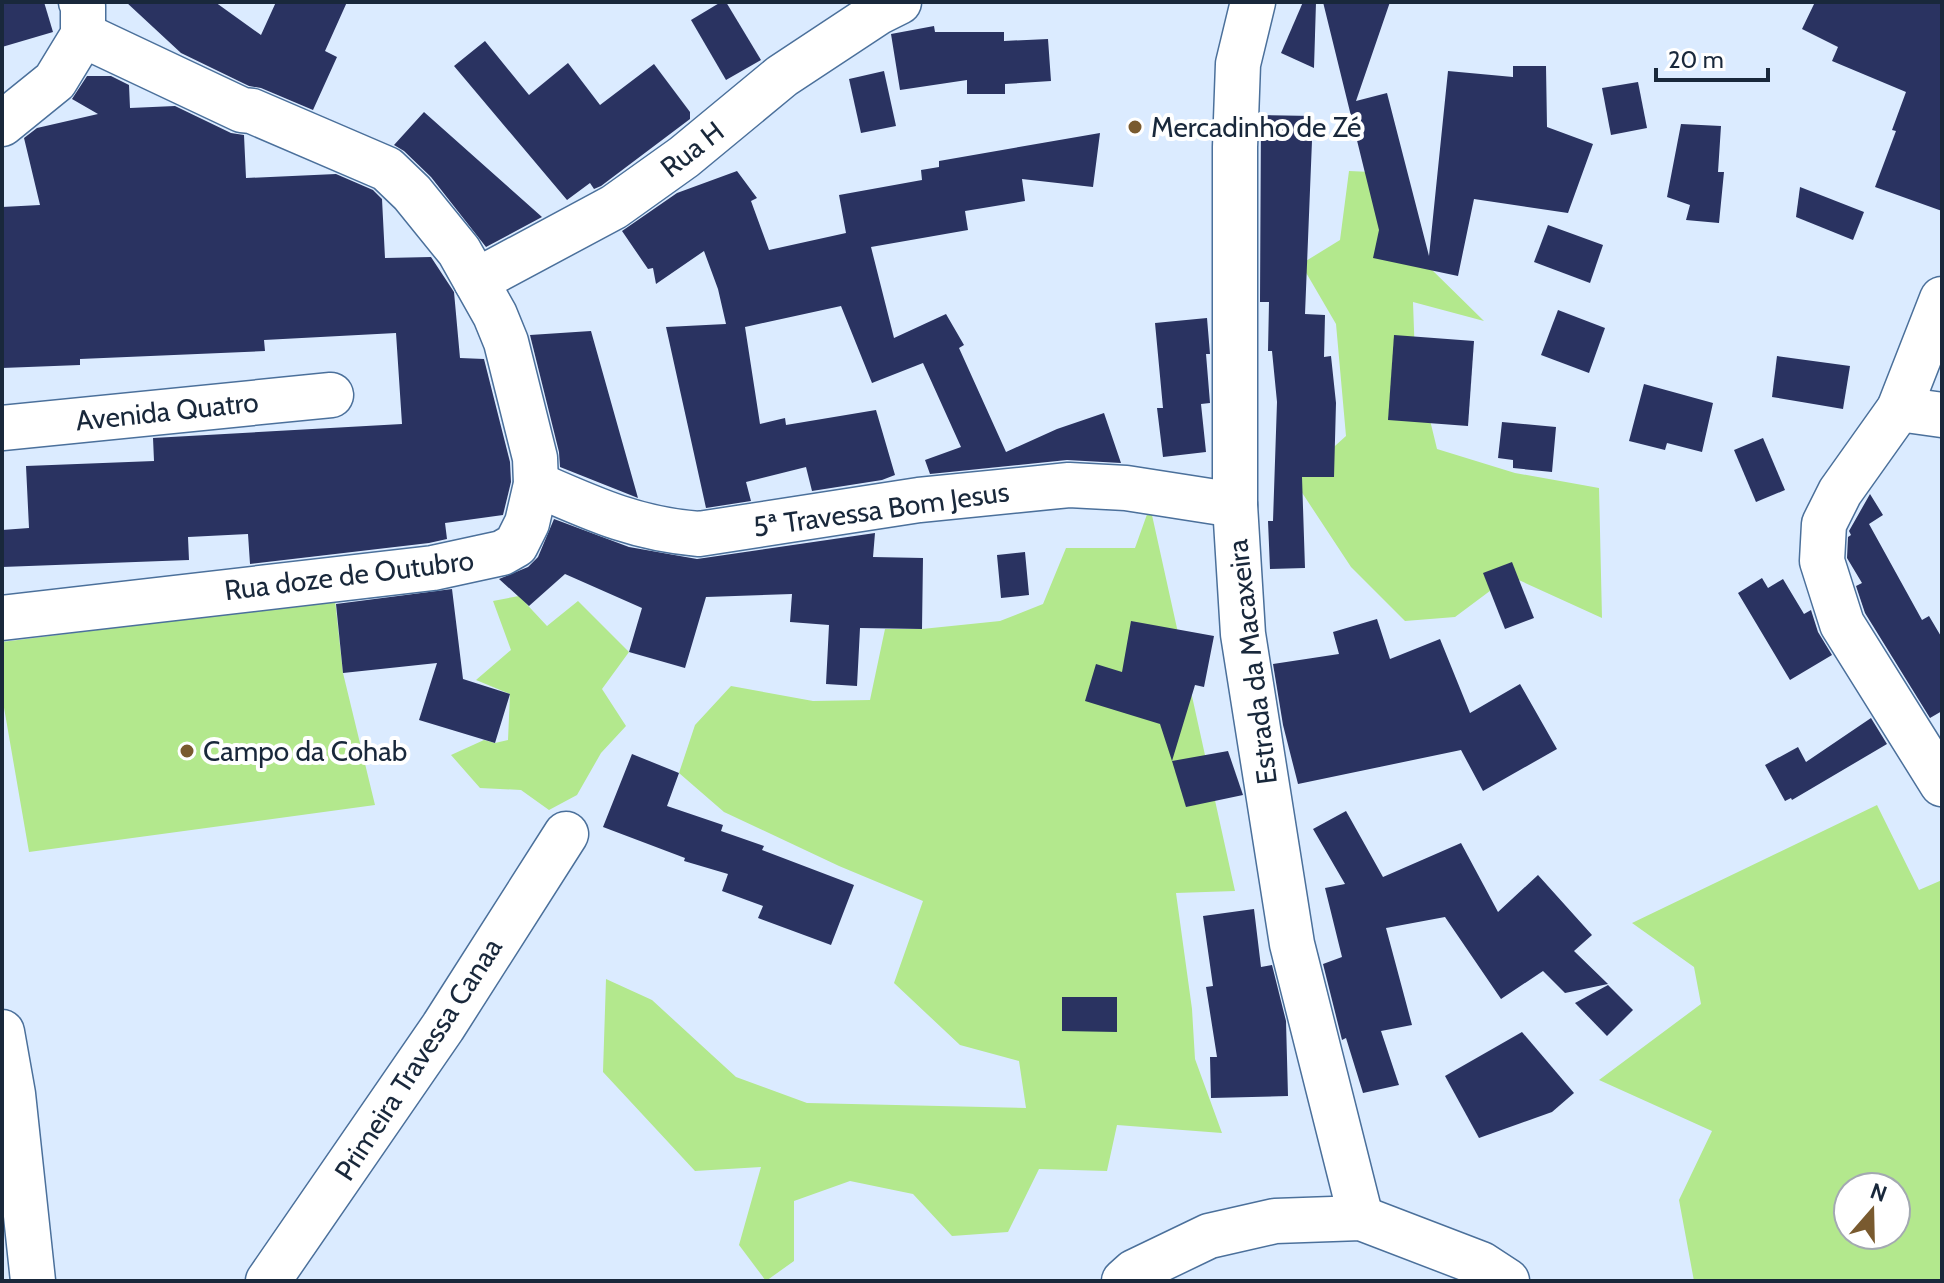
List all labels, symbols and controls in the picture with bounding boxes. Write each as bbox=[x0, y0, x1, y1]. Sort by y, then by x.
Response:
scale bar bbox=[1656, 32, 1768, 82]
text: 20 m bbox=[1668, 45, 1724, 74]
place label: Mercadinho de Zé bbox=[1151, 110, 1361, 144]
street label: Rua H bbox=[654, 114, 730, 184]
marker: Mercadinho de Zé bbox=[1126, 118, 1144, 136]
street label: Avenida Quatro bbox=[74, 384, 260, 438]
street label: 5ª Travessa Bom Jesus bbox=[751, 474, 1011, 544]
street label: Estrada da Macaxeira bbox=[1220, 537, 1284, 786]
street label: Rua doze de Outubro bbox=[222, 543, 476, 607]
place label: Campo da Cohab bbox=[203, 734, 407, 768]
marker: Campo da Cohab bbox=[178, 742, 196, 760]
street label: Primeira Travessa Canaa bbox=[327, 931, 509, 1186]
north arrow bbox=[1832, 1171, 1912, 1251]
text: N bbox=[1867, 1177, 1891, 1208]

